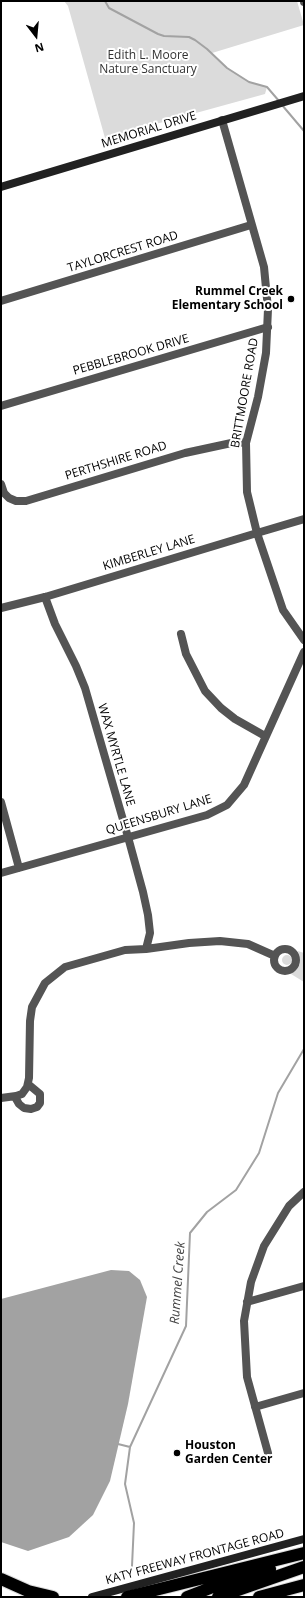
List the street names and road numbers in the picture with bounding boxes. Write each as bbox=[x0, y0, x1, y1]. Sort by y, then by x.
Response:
street label: MEMORIAL DRIVE bbox=[100, 109, 198, 151]
street label: TAYLORCREST ROAD bbox=[66, 228, 180, 276]
street label: PEBBLEBROOK DRIVE bbox=[71, 332, 191, 378]
street label: BRITTMOORE ROAD bbox=[228, 337, 262, 449]
street label: PERTHSHIRE ROAD bbox=[63, 439, 169, 483]
street label: KIMBERLEY LANE bbox=[101, 532, 197, 574]
street label: WAX MYRTLE LANE bbox=[94, 702, 138, 808]
street label: QUEENSBURY LANE bbox=[104, 792, 214, 838]
street label: KATY FREEWAY FRONTAGE ROAD bbox=[104, 1526, 286, 1588]

